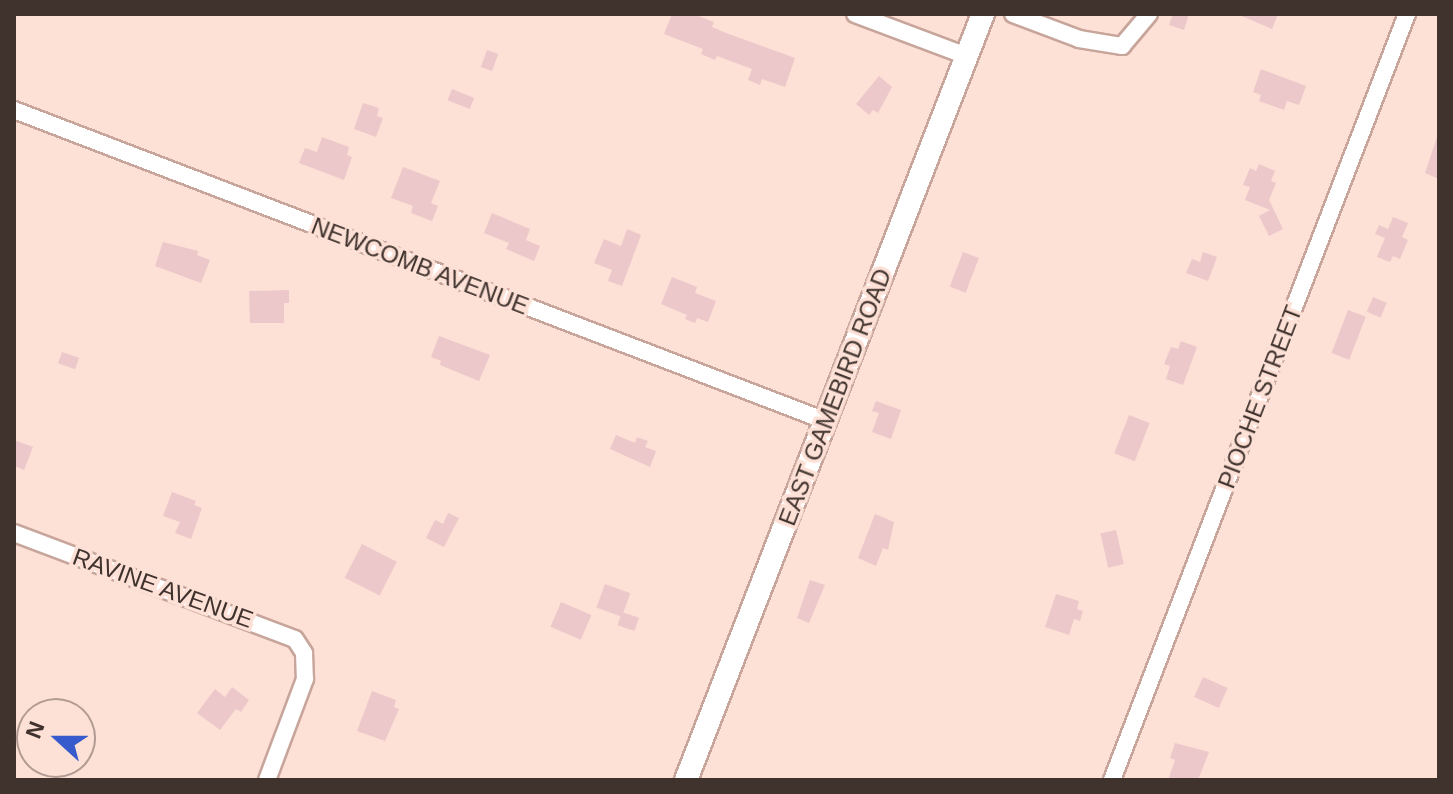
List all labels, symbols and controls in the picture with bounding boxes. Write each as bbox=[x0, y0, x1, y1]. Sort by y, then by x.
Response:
street label: NEWCOMB AVENUE bbox=[307, 211, 533, 321]
street label: EAST GAMEBIRD ROAD bbox=[773, 264, 897, 530]
street label: PIOCHE STREET bbox=[1212, 302, 1308, 492]
street label: RAVINE AVENUE bbox=[68, 542, 258, 634]
north arrow bbox=[16, 698, 96, 778]
text: N bbox=[20, 718, 50, 742]

